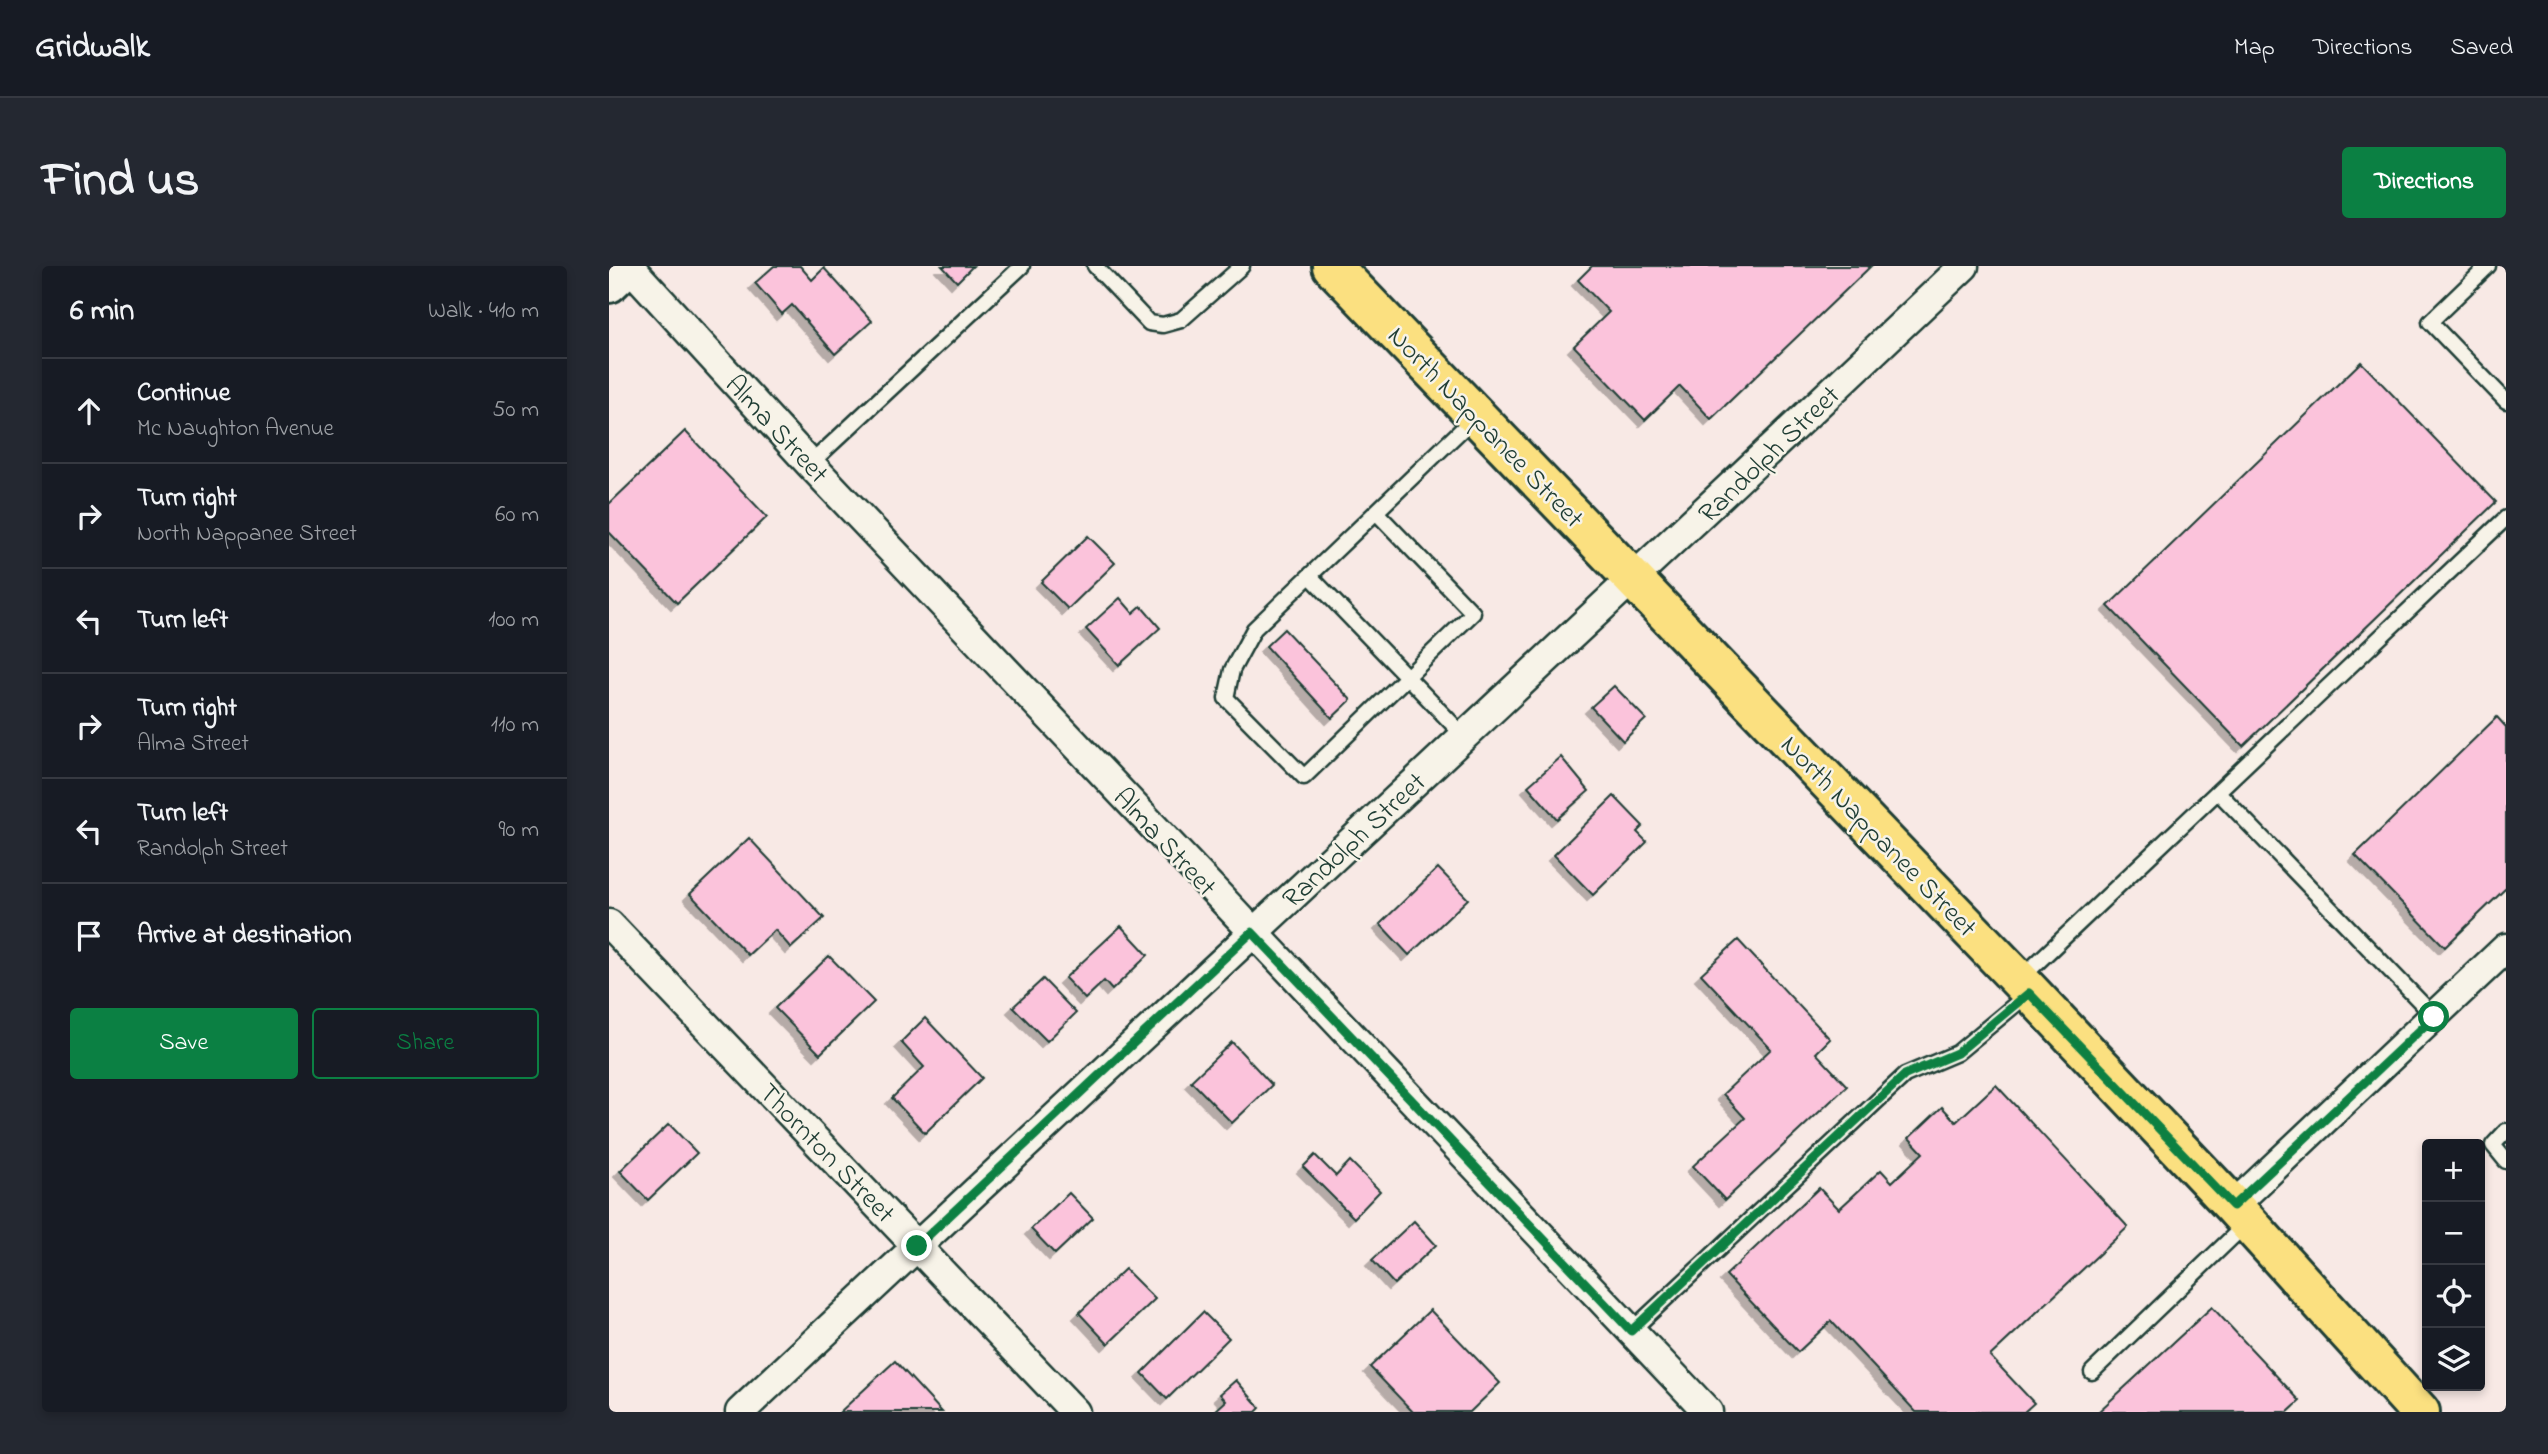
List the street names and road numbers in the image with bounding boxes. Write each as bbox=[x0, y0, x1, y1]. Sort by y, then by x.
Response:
street label: North Nappanee Street bbox=[1377, 318, 1592, 539]
street label: Alma Street bbox=[714, 367, 837, 494]
street label: Randolph Street bbox=[1690, 377, 1851, 534]
street label: North Nappanee Street bbox=[1770, 727, 1985, 948]
street label: Randolph Street bbox=[1274, 764, 1437, 919]
street label: Alma Street bbox=[1102, 780, 1225, 907]
street label: Thornton Street bbox=[748, 1075, 903, 1234]

